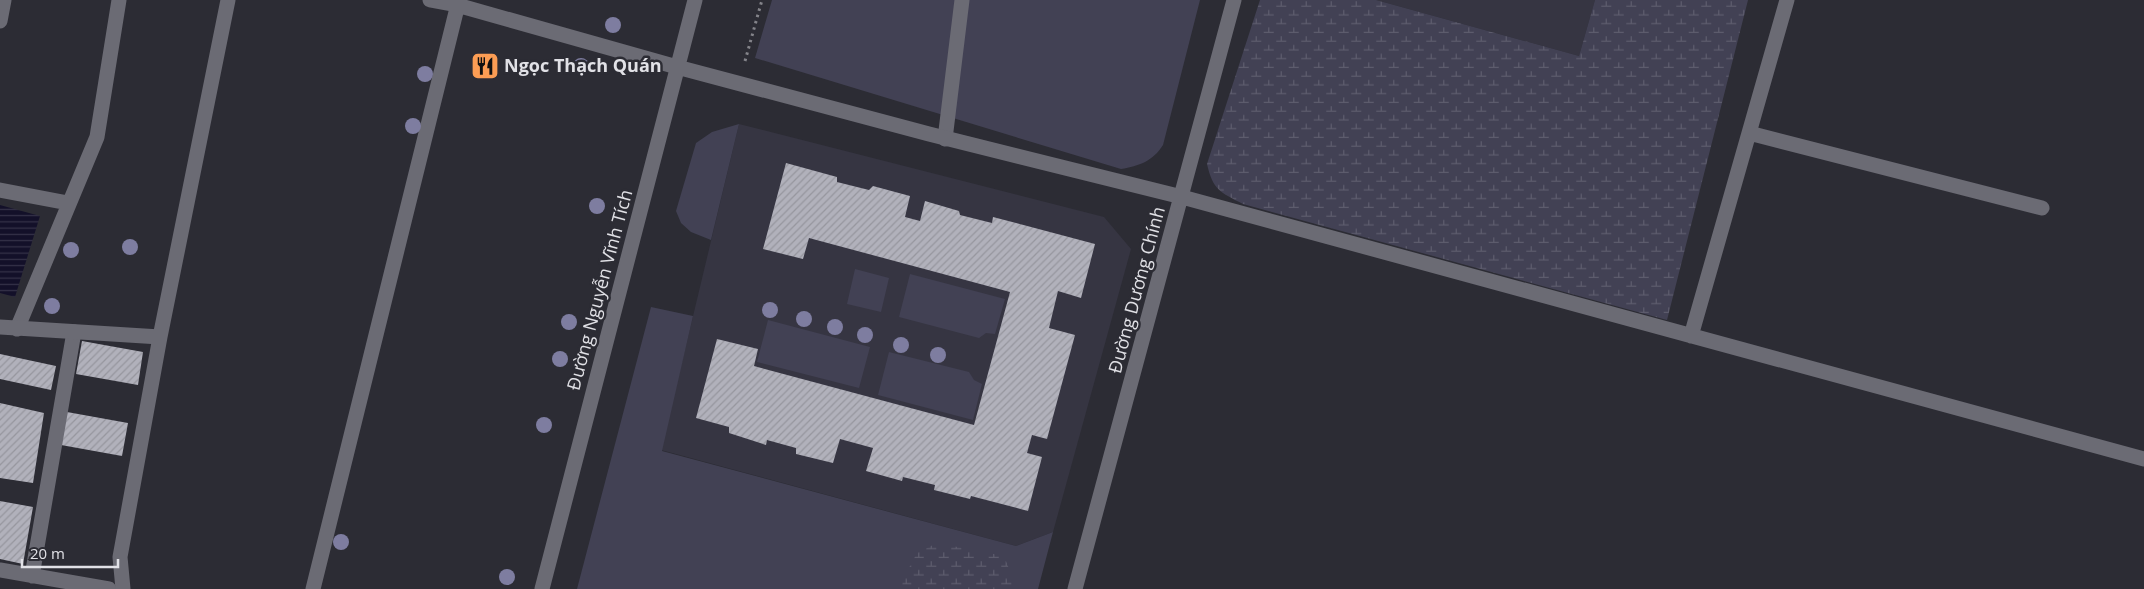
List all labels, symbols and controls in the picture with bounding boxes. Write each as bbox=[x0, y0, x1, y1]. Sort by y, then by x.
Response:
restaurant icon: Ngọc Thạch Quán bbox=[470, 51, 500, 81]
place label: Ngọc Thạch Quán bbox=[504, 53, 662, 77]
street label: Đường Nguyễn Vĩnh Tích bbox=[561, 187, 637, 393]
street label: Đường Dương Chính bbox=[1102, 204, 1170, 376]
scale bar bbox=[22, 536, 119, 568]
text: 20 m bbox=[30, 543, 65, 563]

